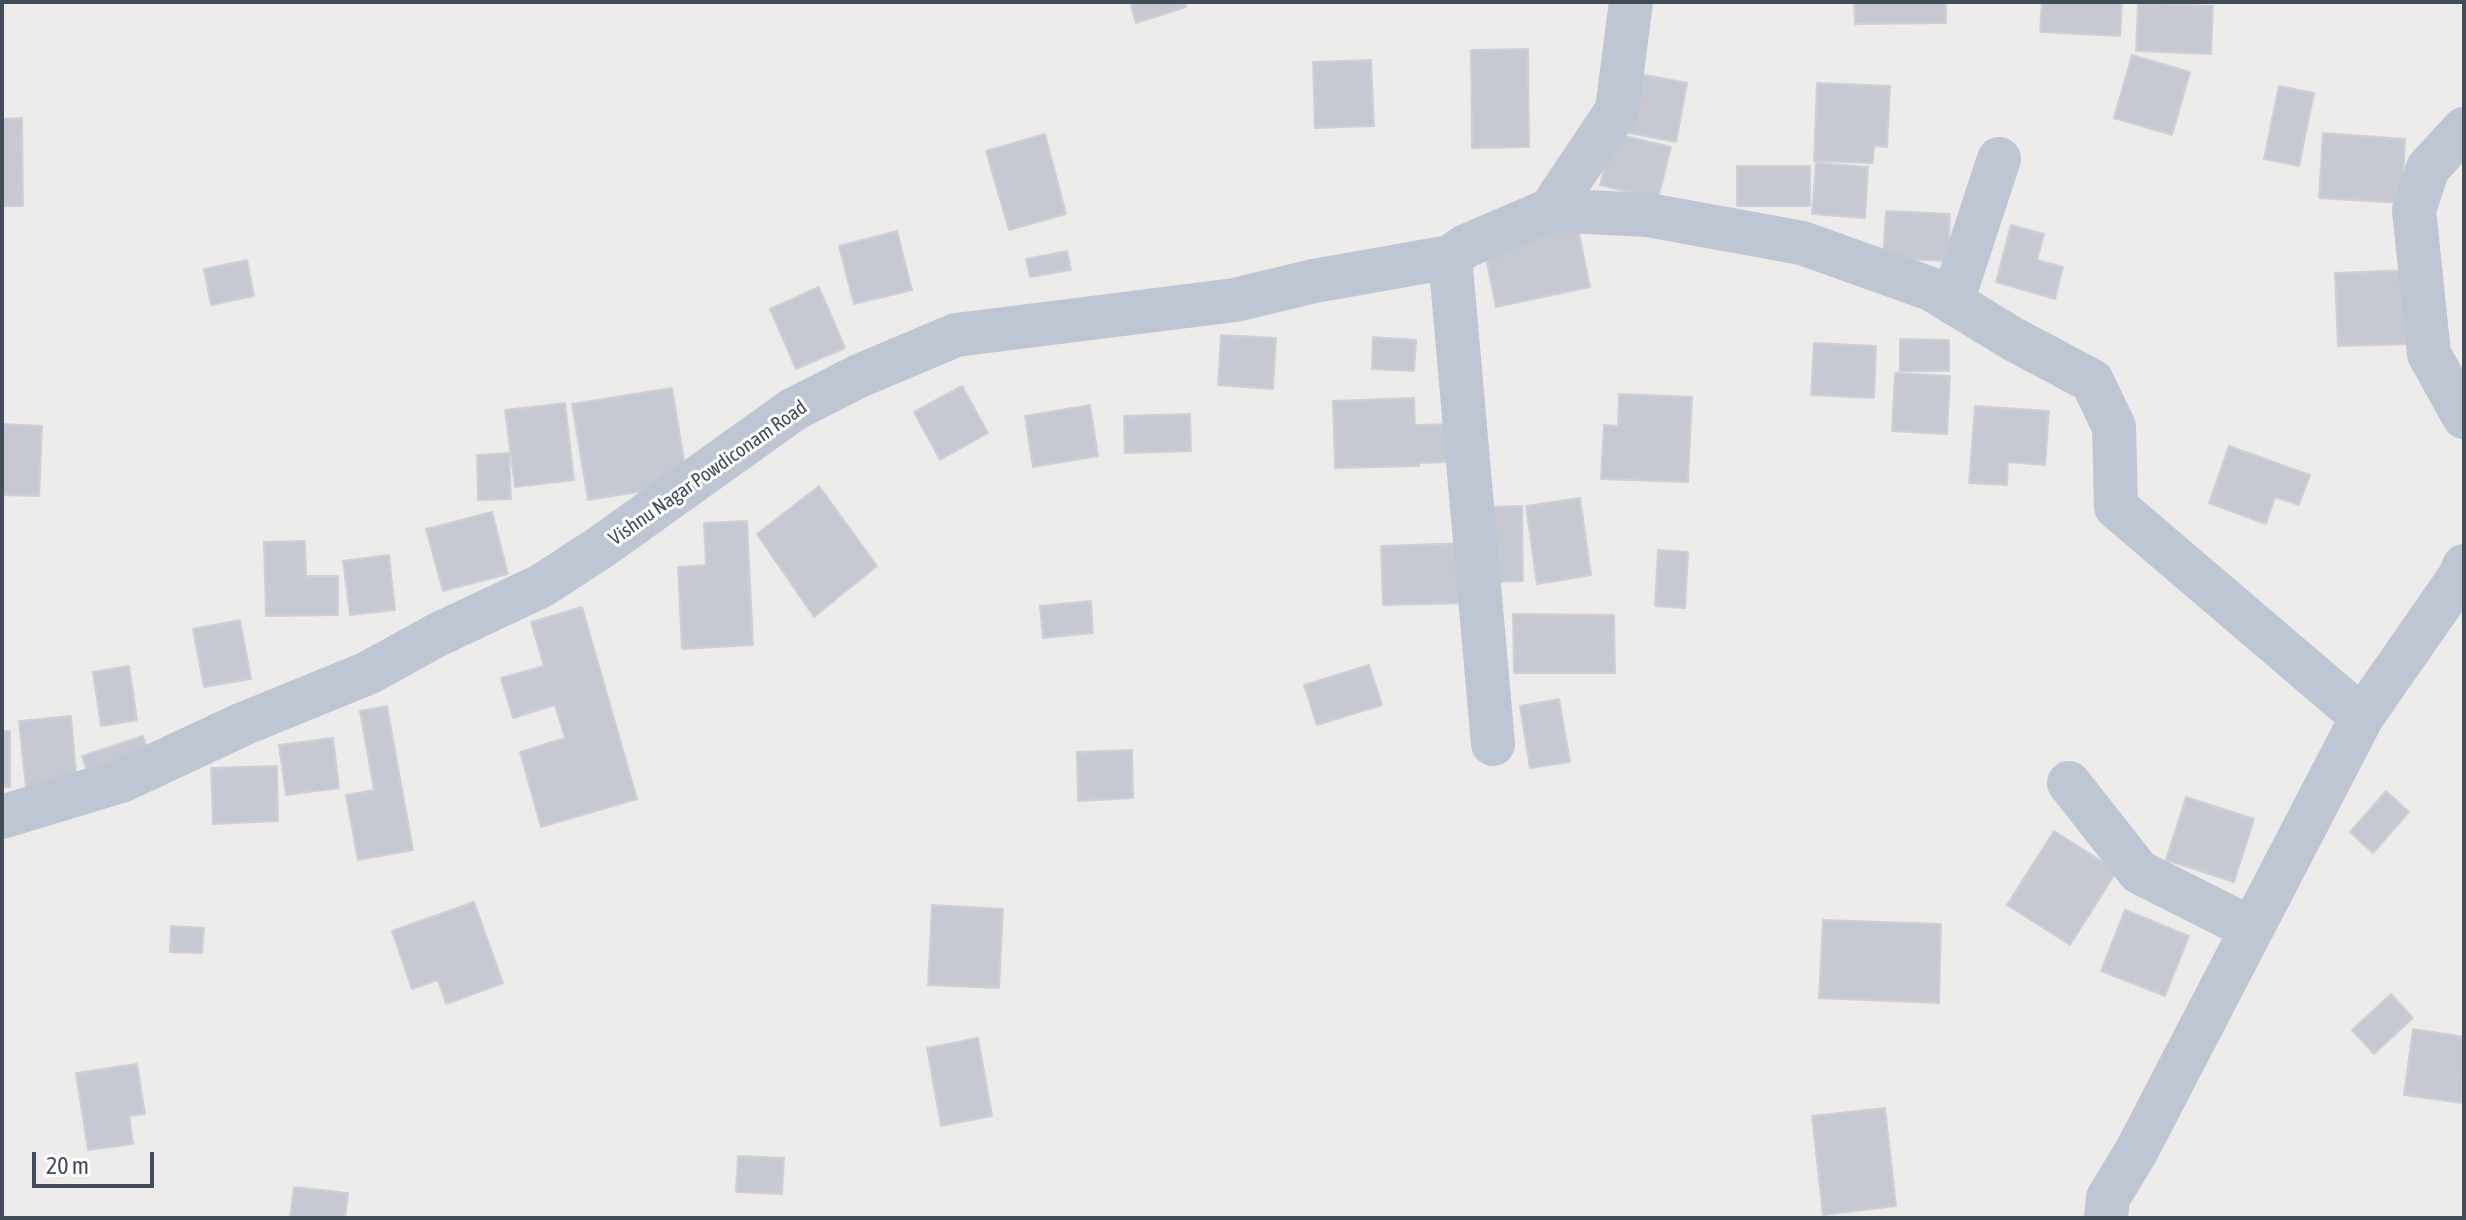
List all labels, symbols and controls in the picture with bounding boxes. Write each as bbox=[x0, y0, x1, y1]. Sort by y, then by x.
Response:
street label: Vishnu Nagar Powdiconam Road bbox=[604, 395, 812, 551]
scale bar bbox=[36, 1136, 158, 1186]
text: 20 m bbox=[46, 1152, 89, 1179]

